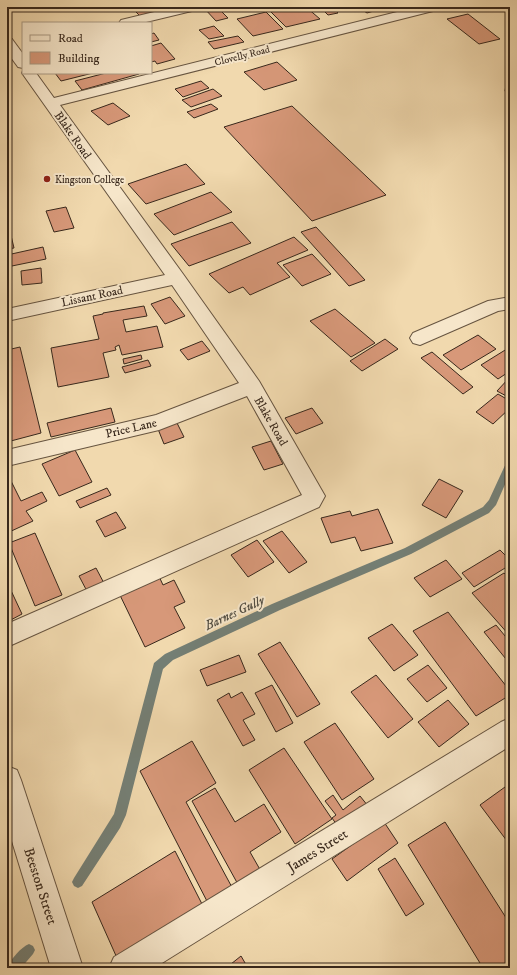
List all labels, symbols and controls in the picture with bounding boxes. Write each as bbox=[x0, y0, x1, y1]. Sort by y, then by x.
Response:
legend bbox=[22, 22, 152, 74]
text: Road bbox=[58, 31, 83, 46]
street label: Clovelly Road bbox=[213, 43, 271, 69]
text: Building bbox=[58, 51, 99, 66]
street label: Blake Road bbox=[51, 109, 94, 162]
marker: Kingston College bbox=[42, 174, 52, 184]
place label: Kingston College bbox=[55, 174, 124, 186]
street label: Lissant Road bbox=[60, 283, 124, 310]
street label: Blake Road bbox=[250, 394, 291, 449]
street label: Price Lane bbox=[104, 415, 158, 442]
water label: Barnes Gully bbox=[201, 592, 268, 634]
street label: James Street bbox=[282, 825, 352, 878]
street label: Beeston Street bbox=[19, 846, 61, 928]

